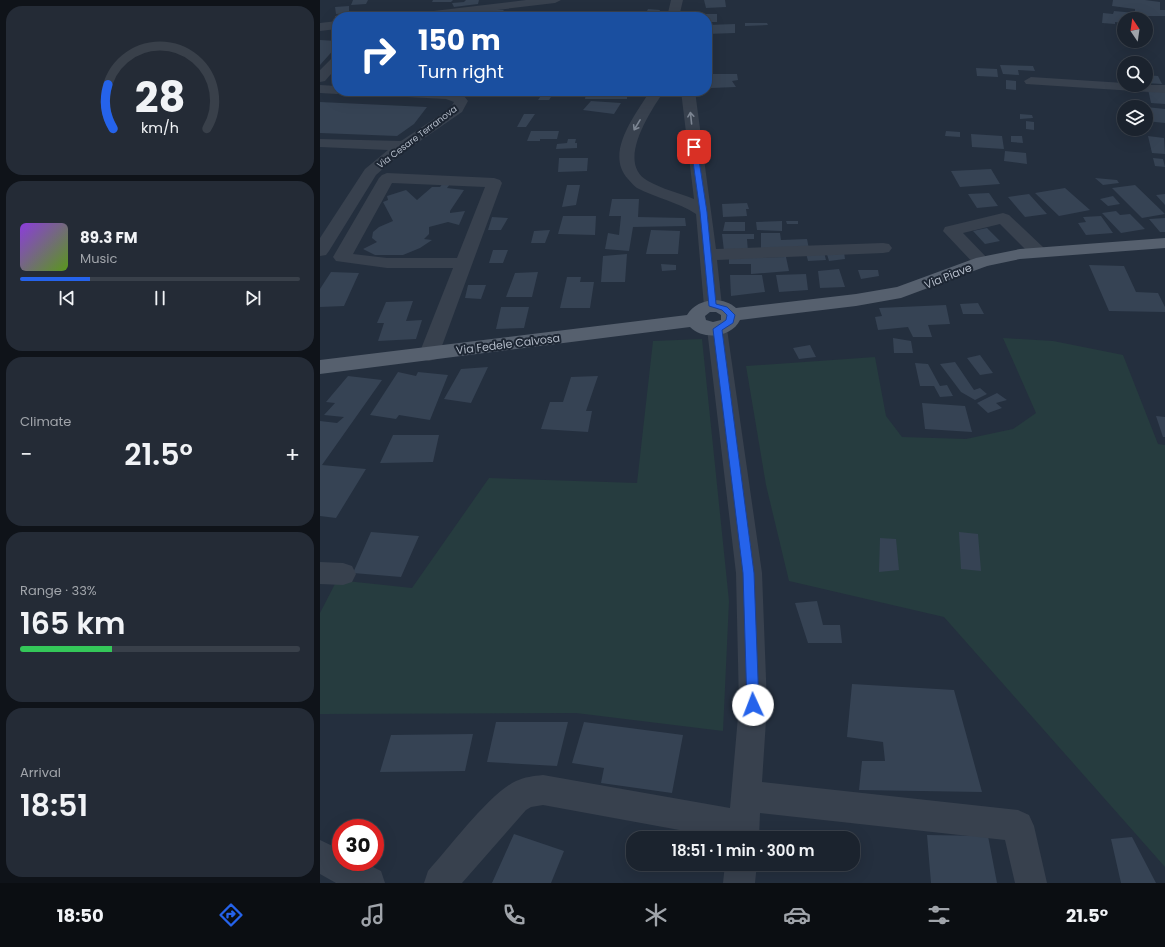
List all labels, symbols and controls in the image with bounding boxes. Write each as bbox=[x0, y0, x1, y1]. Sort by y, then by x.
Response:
north arrow bbox=[1117, 12, 1153, 48]
map controls bbox=[1117, 12, 1153, 136]
text: 150 m bbox=[418, 21, 501, 60]
icon: right bbox=[352, 28, 404, 80]
button: search bbox=[1117, 56, 1153, 92]
text: Turn right bbox=[418, 59, 504, 84]
text: 28 bbox=[135, 68, 185, 127]
button: layers bbox=[1117, 100, 1153, 136]
street label: Via Cesare Terranova bbox=[375, 103, 459, 171]
one-way arrow bbox=[687, 112, 695, 125]
text: km/h bbox=[141, 117, 179, 137]
one-way arrow bbox=[633, 119, 641, 131]
pin bbox=[677, 130, 711, 164]
icon: arrive bbox=[683, 136, 705, 158]
text: 89.3 FM bbox=[80, 227, 137, 248]
text: Music bbox=[80, 249, 117, 268]
street label: Via Piave bbox=[922, 259, 974, 293]
icon: previous bbox=[56, 287, 78, 309]
icon: pause bbox=[149, 287, 171, 309]
icon: next bbox=[242, 287, 264, 309]
street label: Via Fedele Calvosa bbox=[455, 330, 561, 358]
text: Climate bbox=[20, 412, 71, 431]
text: 21.5° bbox=[124, 433, 193, 476]
text: − bbox=[20, 439, 32, 470]
text: + bbox=[285, 439, 300, 470]
text: Range · 33% bbox=[20, 581, 97, 600]
text: 165 km bbox=[20, 602, 125, 645]
position arrow bbox=[732, 684, 774, 726]
text: Arrival bbox=[20, 763, 61, 782]
text: 18:51 bbox=[20, 784, 88, 827]
speed limit sign: 30 bbox=[332, 819, 384, 871]
text: 18:51 · 1 min · 300 m bbox=[672, 840, 814, 861]
icon: directions bbox=[217, 901, 245, 929]
icon: music bbox=[359, 901, 387, 929]
icon: phone bbox=[500, 901, 528, 929]
icon: climate bbox=[642, 901, 670, 929]
icon: car bbox=[783, 901, 811, 929]
icon: filters bbox=[925, 901, 953, 929]
text: 18:50 bbox=[57, 903, 104, 928]
text: 21.5° bbox=[1066, 903, 1108, 928]

